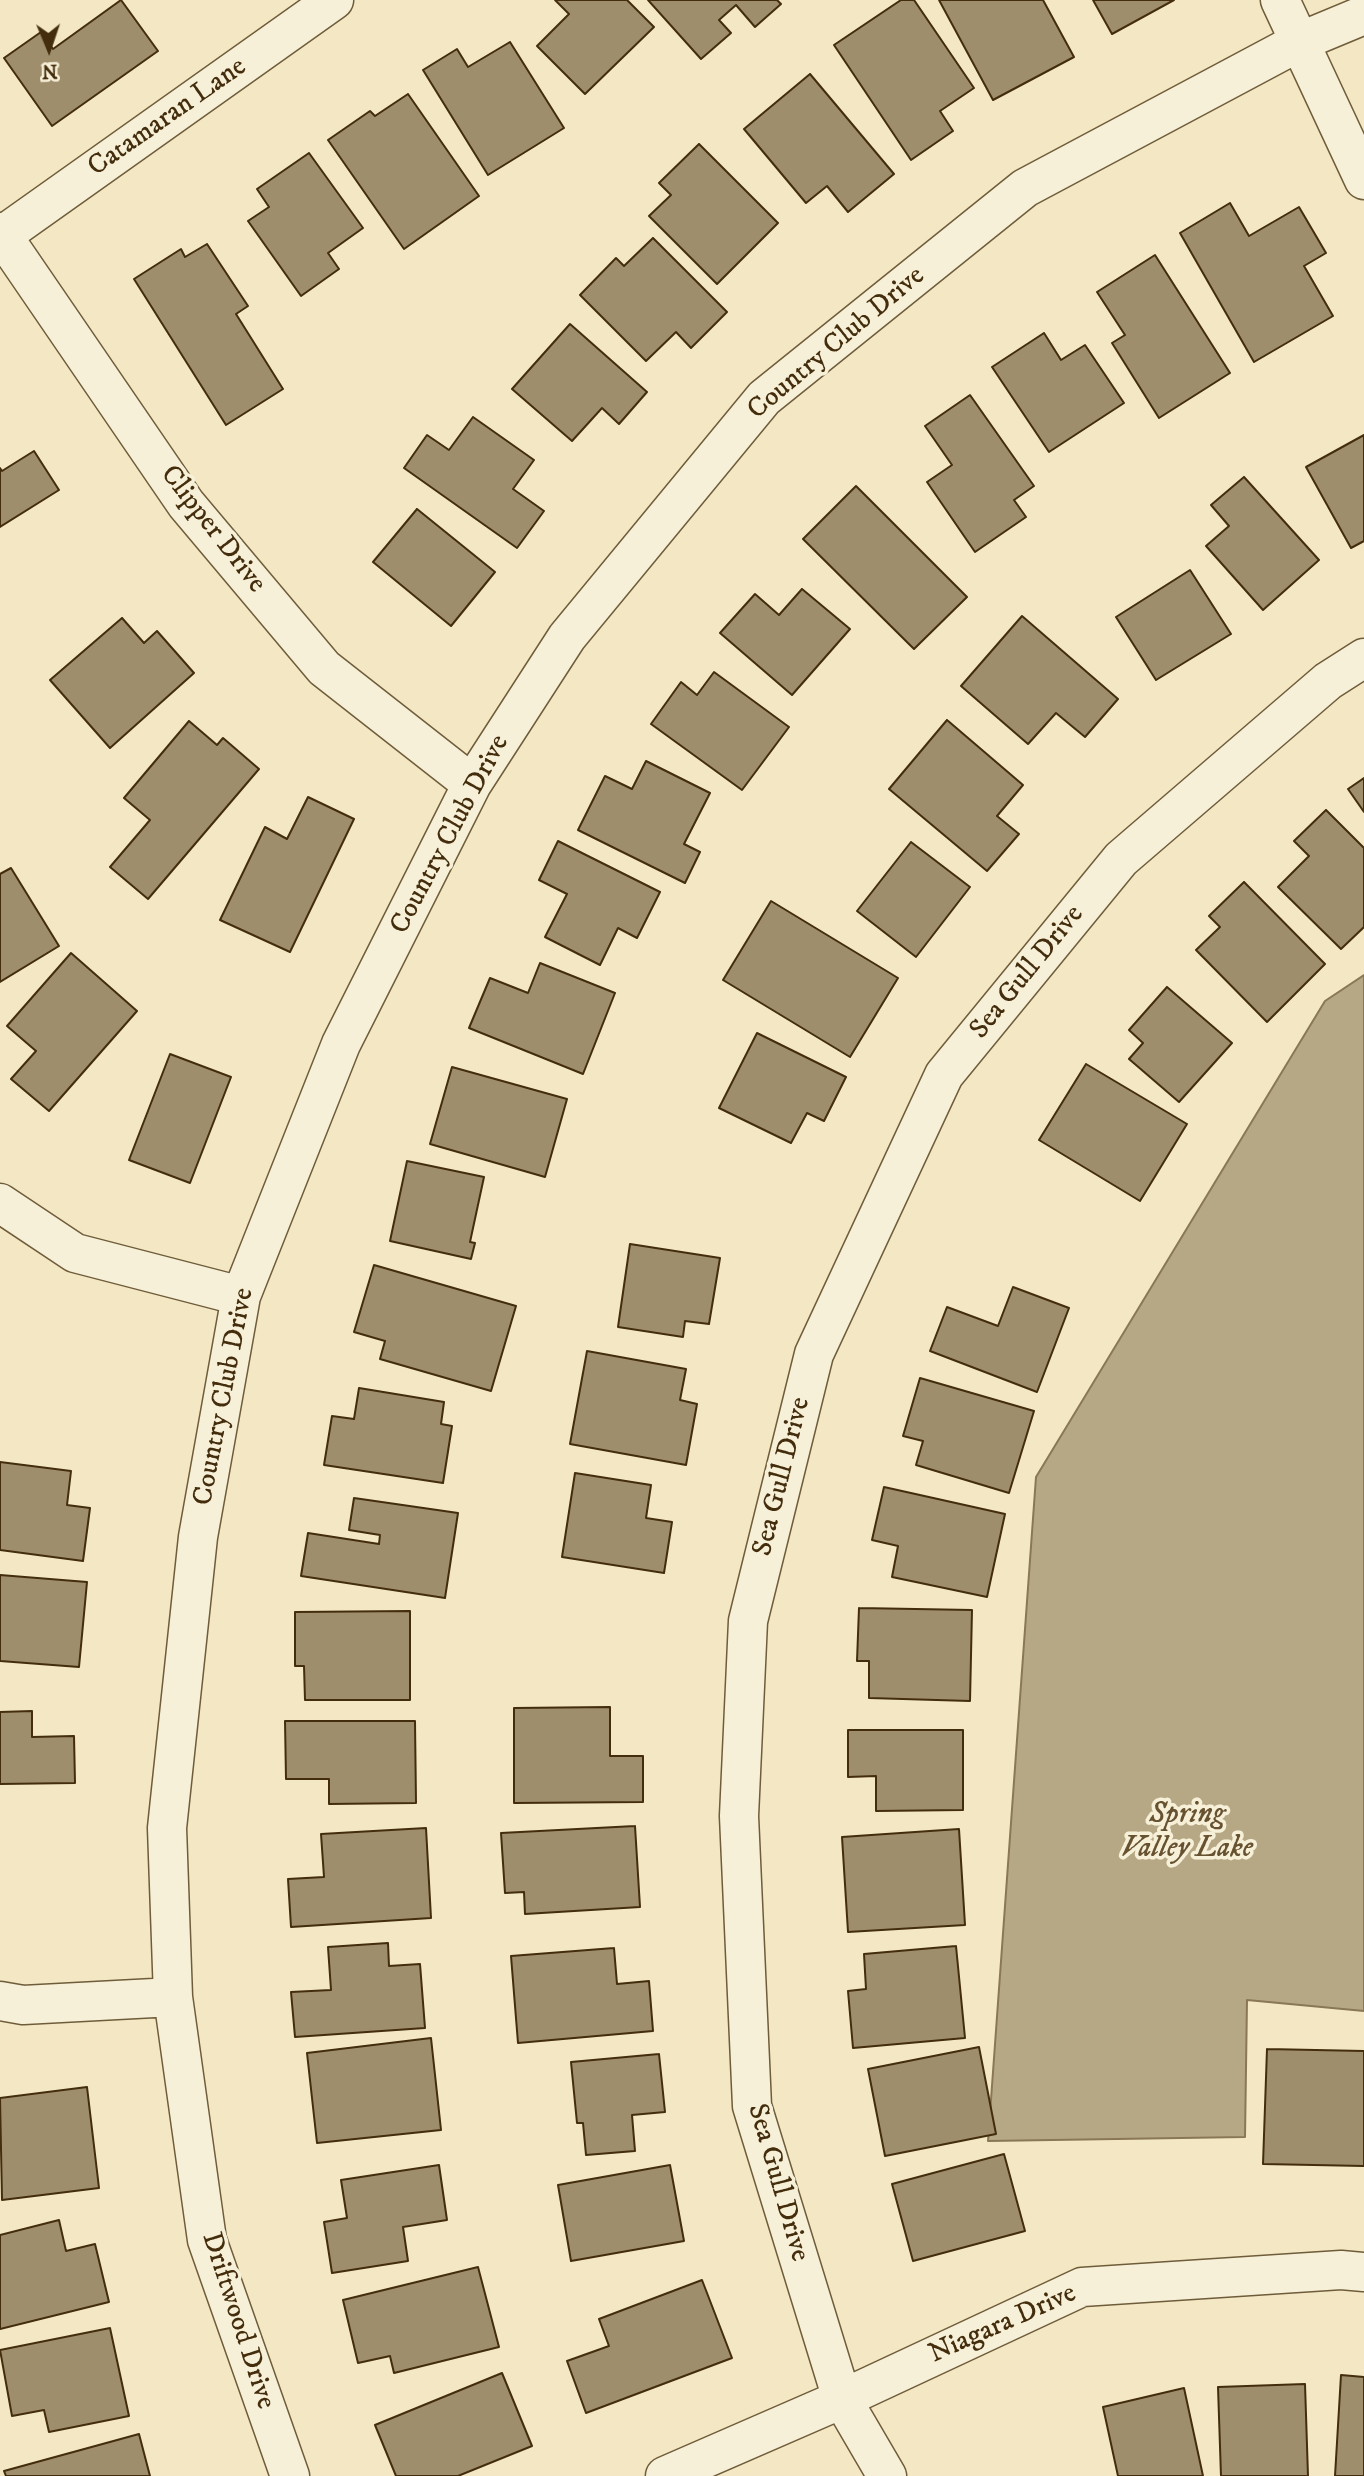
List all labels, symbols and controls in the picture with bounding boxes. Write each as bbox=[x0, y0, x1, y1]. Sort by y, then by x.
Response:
north arrow bbox=[14, 14, 84, 84]
street label: Catamaran Lane bbox=[82, 51, 254, 185]
text: N bbox=[42, 59, 58, 82]
street label: Country Club Drive bbox=[742, 260, 932, 428]
street label: Clipper Drive bbox=[152, 459, 272, 601]
street label: Country Club Drive bbox=[384, 730, 518, 940]
street label: Sea Gull Drive bbox=[964, 899, 1092, 1047]
street label: Country Club Drive bbox=[187, 1285, 263, 1509]
street label: Sea Gull Drive bbox=[747, 1394, 819, 1560]
water label: Spring Valley Lake bbox=[1121, 1798, 1253, 1868]
street label: Sea Gull Drive bbox=[738, 2100, 816, 2266]
street label: Driftwood Drive bbox=[193, 2228, 281, 2414]
street label: Niagara Drive bbox=[924, 2278, 1082, 2372]

